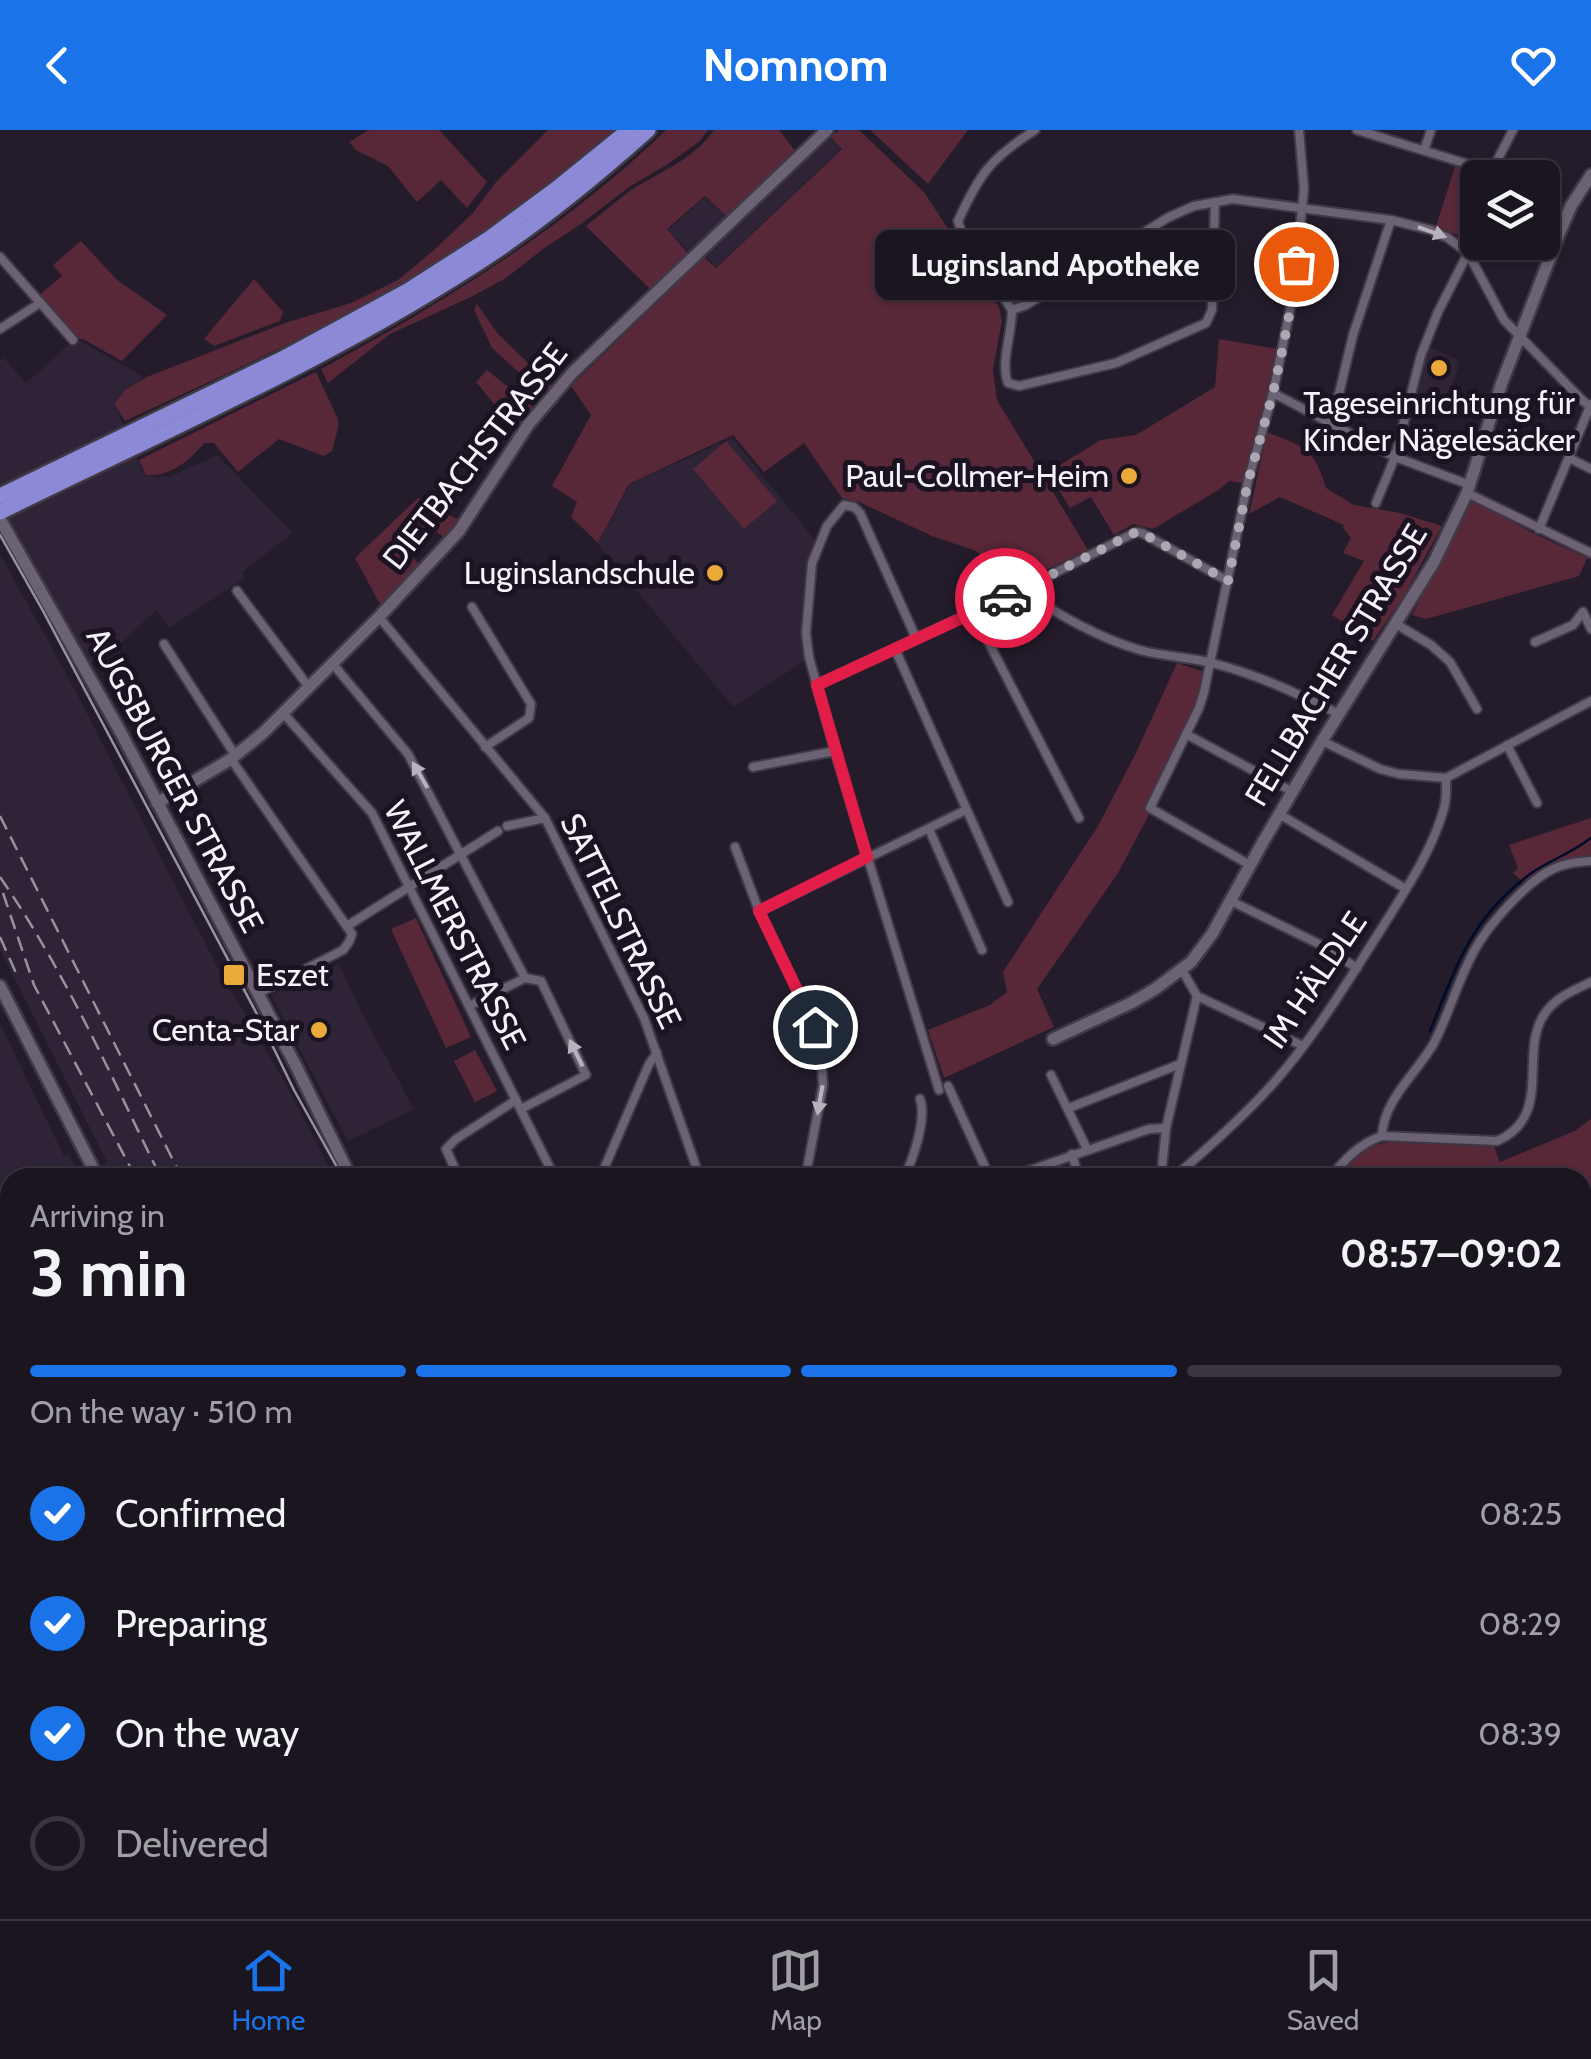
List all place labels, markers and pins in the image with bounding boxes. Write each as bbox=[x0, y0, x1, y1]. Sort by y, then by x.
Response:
pin bbox=[1254, 222, 1339, 307]
callout: Luginsland Apotheke bbox=[876, 229, 1236, 299]
marker: Tageseinrichtung für Kinder Nägelesäcker bbox=[1428, 357, 1450, 379]
place label: Tageseinrichtung für Kinder Nägelesäcker bbox=[1303, 383, 1576, 459]
place label: Paul-Collmer-Heim bbox=[845, 456, 1109, 495]
marker: Paul-Collmer-Heim bbox=[1118, 465, 1140, 487]
place label: Luginslandschule bbox=[464, 553, 695, 592]
marker: Luginslandschule bbox=[704, 562, 726, 584]
place label: Eszet bbox=[256, 955, 329, 994]
marker: Eszet bbox=[221, 962, 247, 988]
pin bbox=[773, 985, 858, 1070]
place label: Centa-Star bbox=[152, 1010, 300, 1049]
marker: Centa-Star bbox=[308, 1019, 330, 1041]

